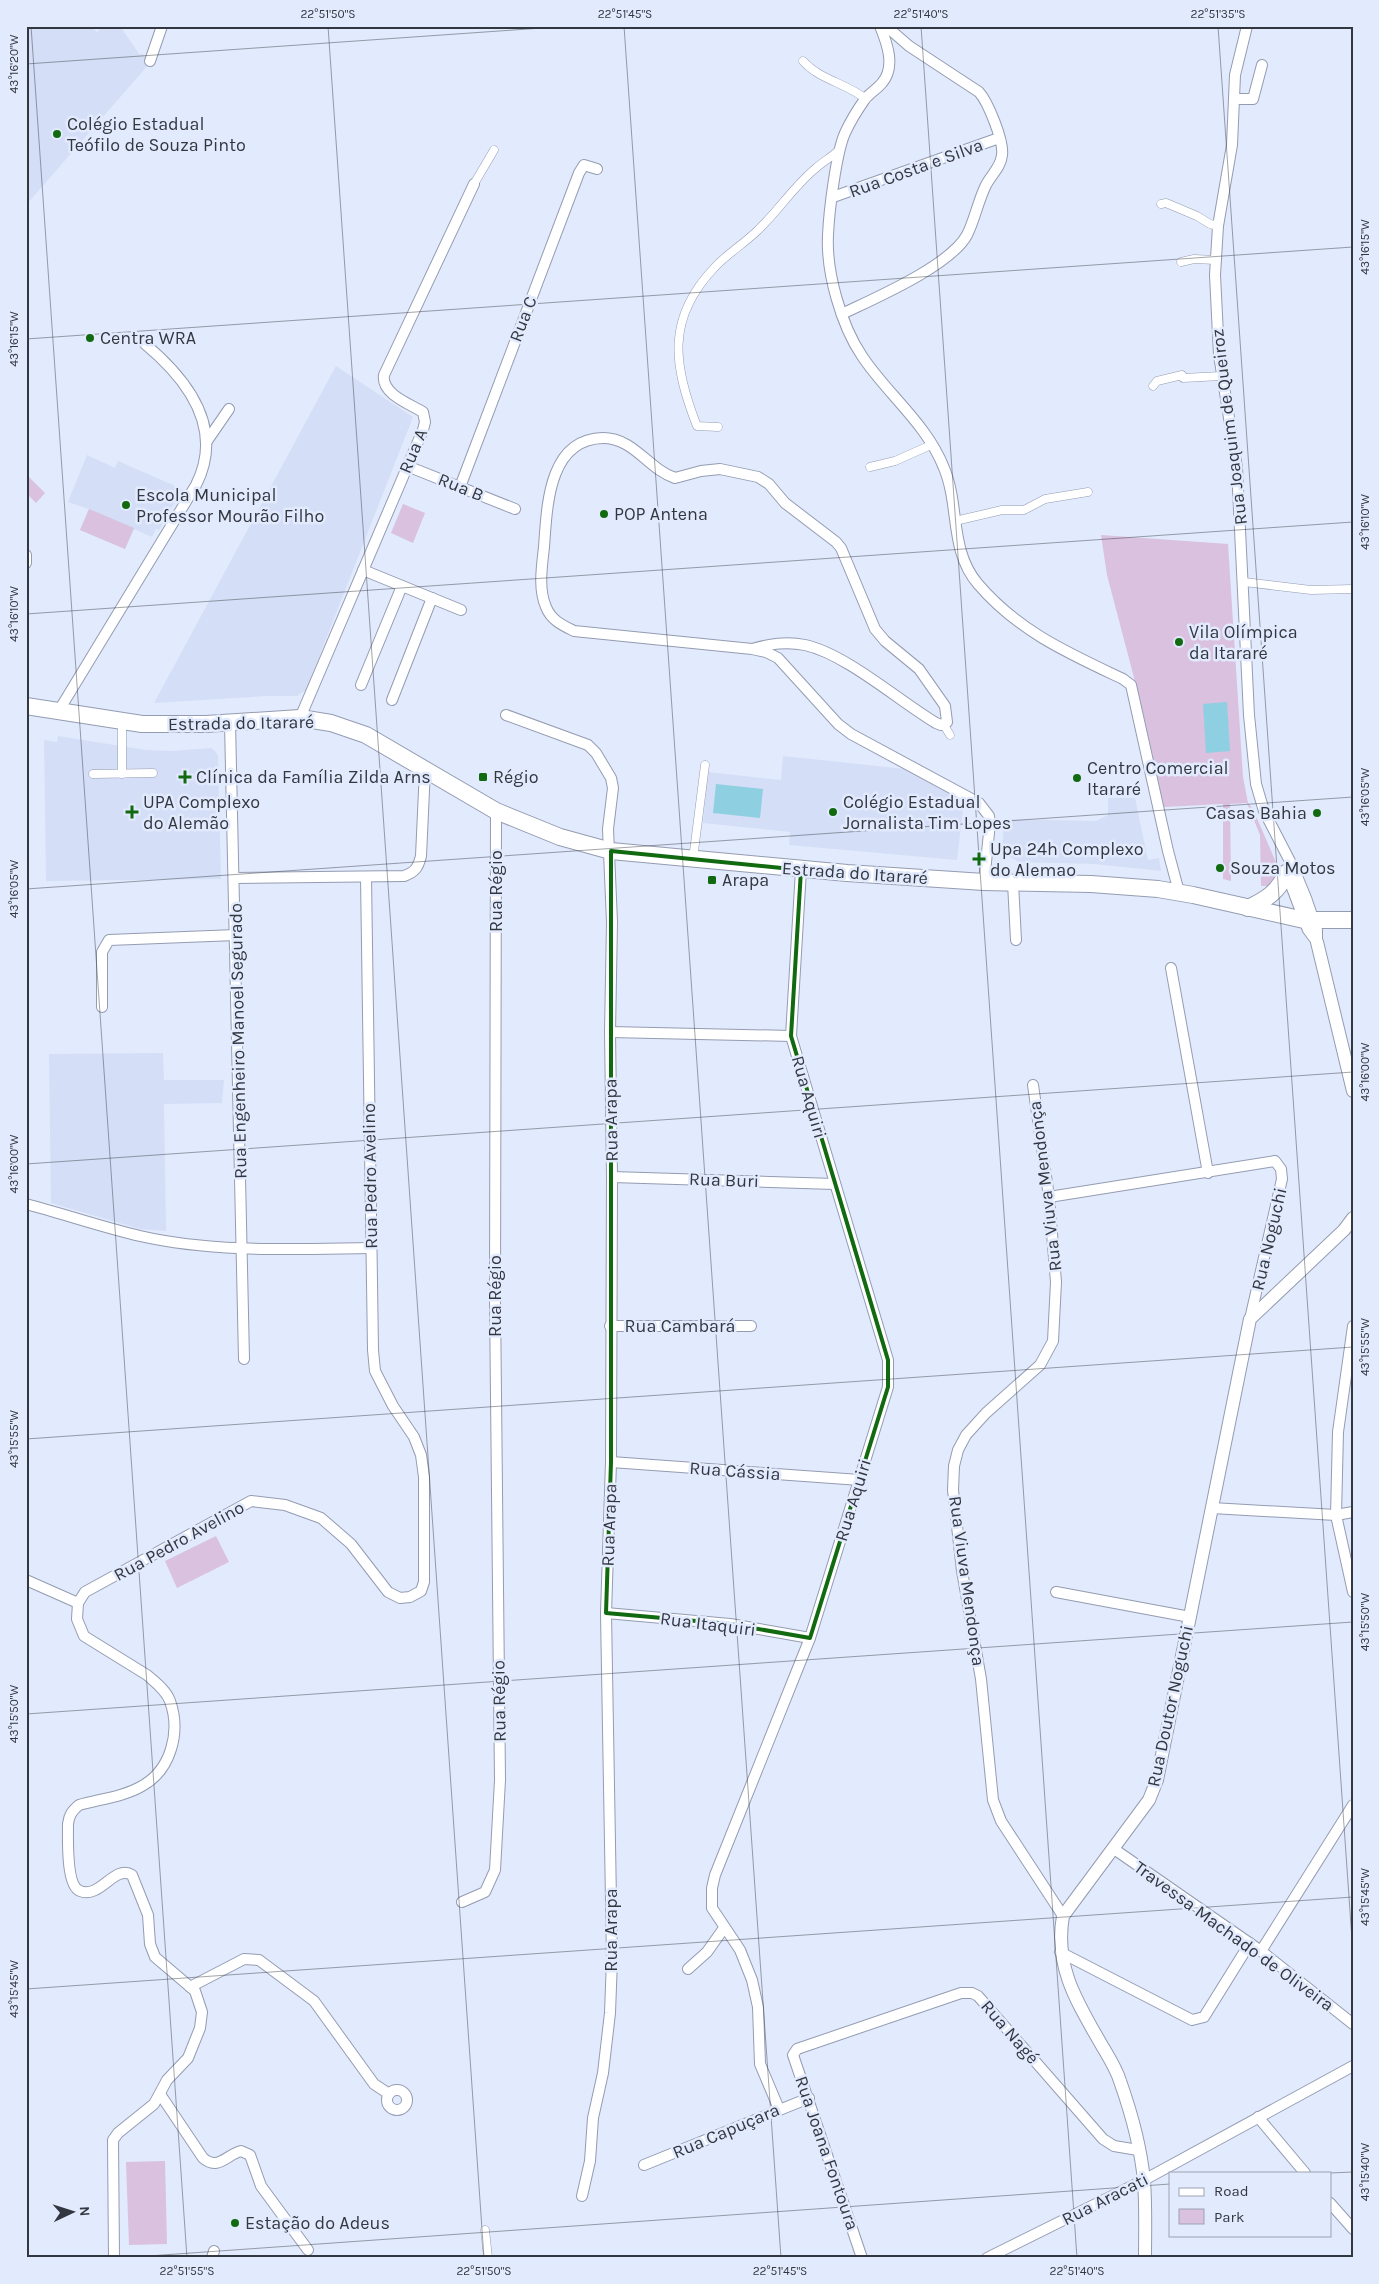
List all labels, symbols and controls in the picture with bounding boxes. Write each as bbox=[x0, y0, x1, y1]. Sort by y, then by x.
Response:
text: 22°51'50"S bbox=[300, 7, 356, 21]
text: 22°51'45"S bbox=[598, 7, 652, 21]
text: 22°51'40"S bbox=[893, 7, 949, 21]
text: 22°51'35"S bbox=[1190, 7, 1246, 21]
text: 43°16'20"W bbox=[7, 34, 21, 93]
place label: Colégio Estadual Teófilo de Souza Pinto bbox=[67, 113, 246, 156]
marker: Colégio Estadual Teófilo de Souza Pinto bbox=[51, 128, 63, 140]
street label: Rua Costa e Silva bbox=[846, 134, 986, 202]
text: 43°16'15"W bbox=[1358, 219, 1372, 275]
street label: Rua C bbox=[504, 293, 542, 345]
text: 43°16'15"W bbox=[7, 311, 21, 367]
place label: Centra WRA bbox=[100, 327, 196, 349]
street label: Rua Joaquim de Queiroz bbox=[1206, 328, 1252, 526]
marker: Centra WRA bbox=[84, 332, 96, 344]
street label: Rua A bbox=[394, 425, 432, 477]
street label: Rua B bbox=[435, 468, 487, 506]
place label: Escola Municipal Professor Mourão Filho bbox=[136, 484, 324, 527]
text: 43°16'10"W bbox=[1358, 494, 1372, 550]
marker: Escola Municipal Professor Mourão Filho bbox=[120, 499, 132, 511]
place label: POP Antena bbox=[614, 503, 708, 525]
marker: POP Antena bbox=[598, 508, 610, 520]
text: 43°16'10"W bbox=[7, 586, 21, 642]
place label: Vila Olímpica da Itararé bbox=[1189, 621, 1298, 664]
marker: Vila Olímpica da Itararé bbox=[1173, 636, 1185, 648]
street label: Estrada do Itararé bbox=[168, 711, 314, 735]
place label: Centro Comercial Itararé bbox=[1087, 757, 1229, 800]
place label: Clínica da Família Zilda Arns bbox=[196, 766, 431, 788]
place label: Régio bbox=[493, 766, 539, 788]
text: 43°16'05"W bbox=[1358, 767, 1372, 826]
marker: Clínica da Família Zilda Arns bbox=[178, 770, 192, 784]
marker: Régio bbox=[477, 771, 489, 783]
marker: Centro Comercial Itararé bbox=[1071, 772, 1083, 784]
place label: UPA Complexo do Alemão bbox=[143, 791, 260, 834]
place label: Colégio Estadual Jornalista Tim Lopes bbox=[843, 791, 1011, 834]
place label: Casas Bahia bbox=[1206, 802, 1307, 824]
marker: UPA Complexo do Alemão bbox=[125, 805, 139, 819]
marker: Colégio Estadual Jornalista Tim Lopes bbox=[827, 806, 839, 818]
marker: Casas Bahia bbox=[1311, 807, 1323, 819]
place label: Upa 24h Complexo do Alemao bbox=[990, 838, 1144, 881]
street label: Rua Régio bbox=[485, 850, 507, 932]
marker: Upa 24h Complexo do Alemao bbox=[972, 852, 986, 866]
street label: Estrada do Itararé bbox=[781, 857, 929, 889]
place label: Souza Motos bbox=[1230, 857, 1336, 879]
text: 43°16'05"W bbox=[7, 859, 21, 918]
marker: Souza Motos bbox=[1214, 862, 1226, 874]
place label: Arapa bbox=[722, 869, 769, 891]
marker: Arapa bbox=[706, 874, 718, 886]
street label: Rua Engenheiro Manoel Segurado bbox=[225, 903, 251, 1179]
text: 43°16'00"W bbox=[1358, 1042, 1372, 1101]
street label: Rua Aquiri bbox=[787, 1053, 831, 1141]
street label: Rua Arapa bbox=[599, 1078, 623, 1162]
street label: Rua Viuva Mendonça bbox=[1024, 1099, 1066, 1273]
street label: Rua Pedro Avelino bbox=[358, 1103, 382, 1249]
text: 43°16'00"W bbox=[7, 1134, 21, 1193]
street label: Rua Buri bbox=[689, 1168, 759, 1192]
street label: Rua Noguchi bbox=[1246, 1185, 1292, 1293]
street label: Rua Régio bbox=[484, 1255, 506, 1337]
street label: Rua Cambará bbox=[625, 1315, 735, 1337]
text: 43°15'55"W bbox=[1358, 1318, 1372, 1376]
text: 43°15'55"W bbox=[7, 1410, 21, 1468]
street label: Rua Aquiri bbox=[830, 1456, 876, 1544]
street label: Rua Cássia bbox=[689, 1457, 781, 1485]
street label: Rua Arapa bbox=[597, 1483, 621, 1567]
street label: Rua Viuva Mendonça bbox=[944, 1494, 990, 1668]
street label: Rua Pedro Avelino bbox=[110, 1496, 248, 1586]
text: 43°15'50"W bbox=[1358, 1592, 1372, 1651]
street label: Rua Itaquiri bbox=[659, 1607, 757, 1641]
street label: Rua Doutor Noguchi bbox=[1142, 1623, 1198, 1789]
street label: Rua Régio bbox=[487, 1660, 511, 1742]
text: 43°15'50"W bbox=[7, 1684, 21, 1743]
street label: Travessa Machado de Oliveira bbox=[1130, 1856, 1338, 2016]
text: 43°15'45"W bbox=[1358, 1868, 1372, 1926]
street label: Rua Arapa bbox=[600, 1888, 622, 1972]
text: 43°15'45"W bbox=[7, 1960, 21, 2018]
street label: Rua Nagé bbox=[976, 1995, 1044, 2069]
street label: Rua Joana Fontoura bbox=[790, 2073, 864, 2233]
street label: Rua Capuçara bbox=[669, 2099, 783, 2163]
text: 43°15'40"W bbox=[1358, 2143, 1372, 2201]
street label: Rua Aracati bbox=[1058, 2168, 1152, 2230]
legend bbox=[1169, 2172, 1332, 2236]
text: Road bbox=[1214, 2182, 1249, 2200]
north arrow bbox=[48, 2186, 98, 2236]
text: N bbox=[76, 2206, 93, 2217]
text: Park bbox=[1214, 2208, 1244, 2226]
place label: Estação do Adeus bbox=[245, 2212, 390, 2234]
marker: Estação do Adeus bbox=[229, 2217, 241, 2229]
text: 22°51'55"S bbox=[160, 2264, 214, 2278]
text: 22°51'50"S bbox=[456, 2264, 512, 2278]
text: 22°51'45"S bbox=[753, 2264, 807, 2278]
text: 22°51'40"S bbox=[1049, 2264, 1105, 2278]

